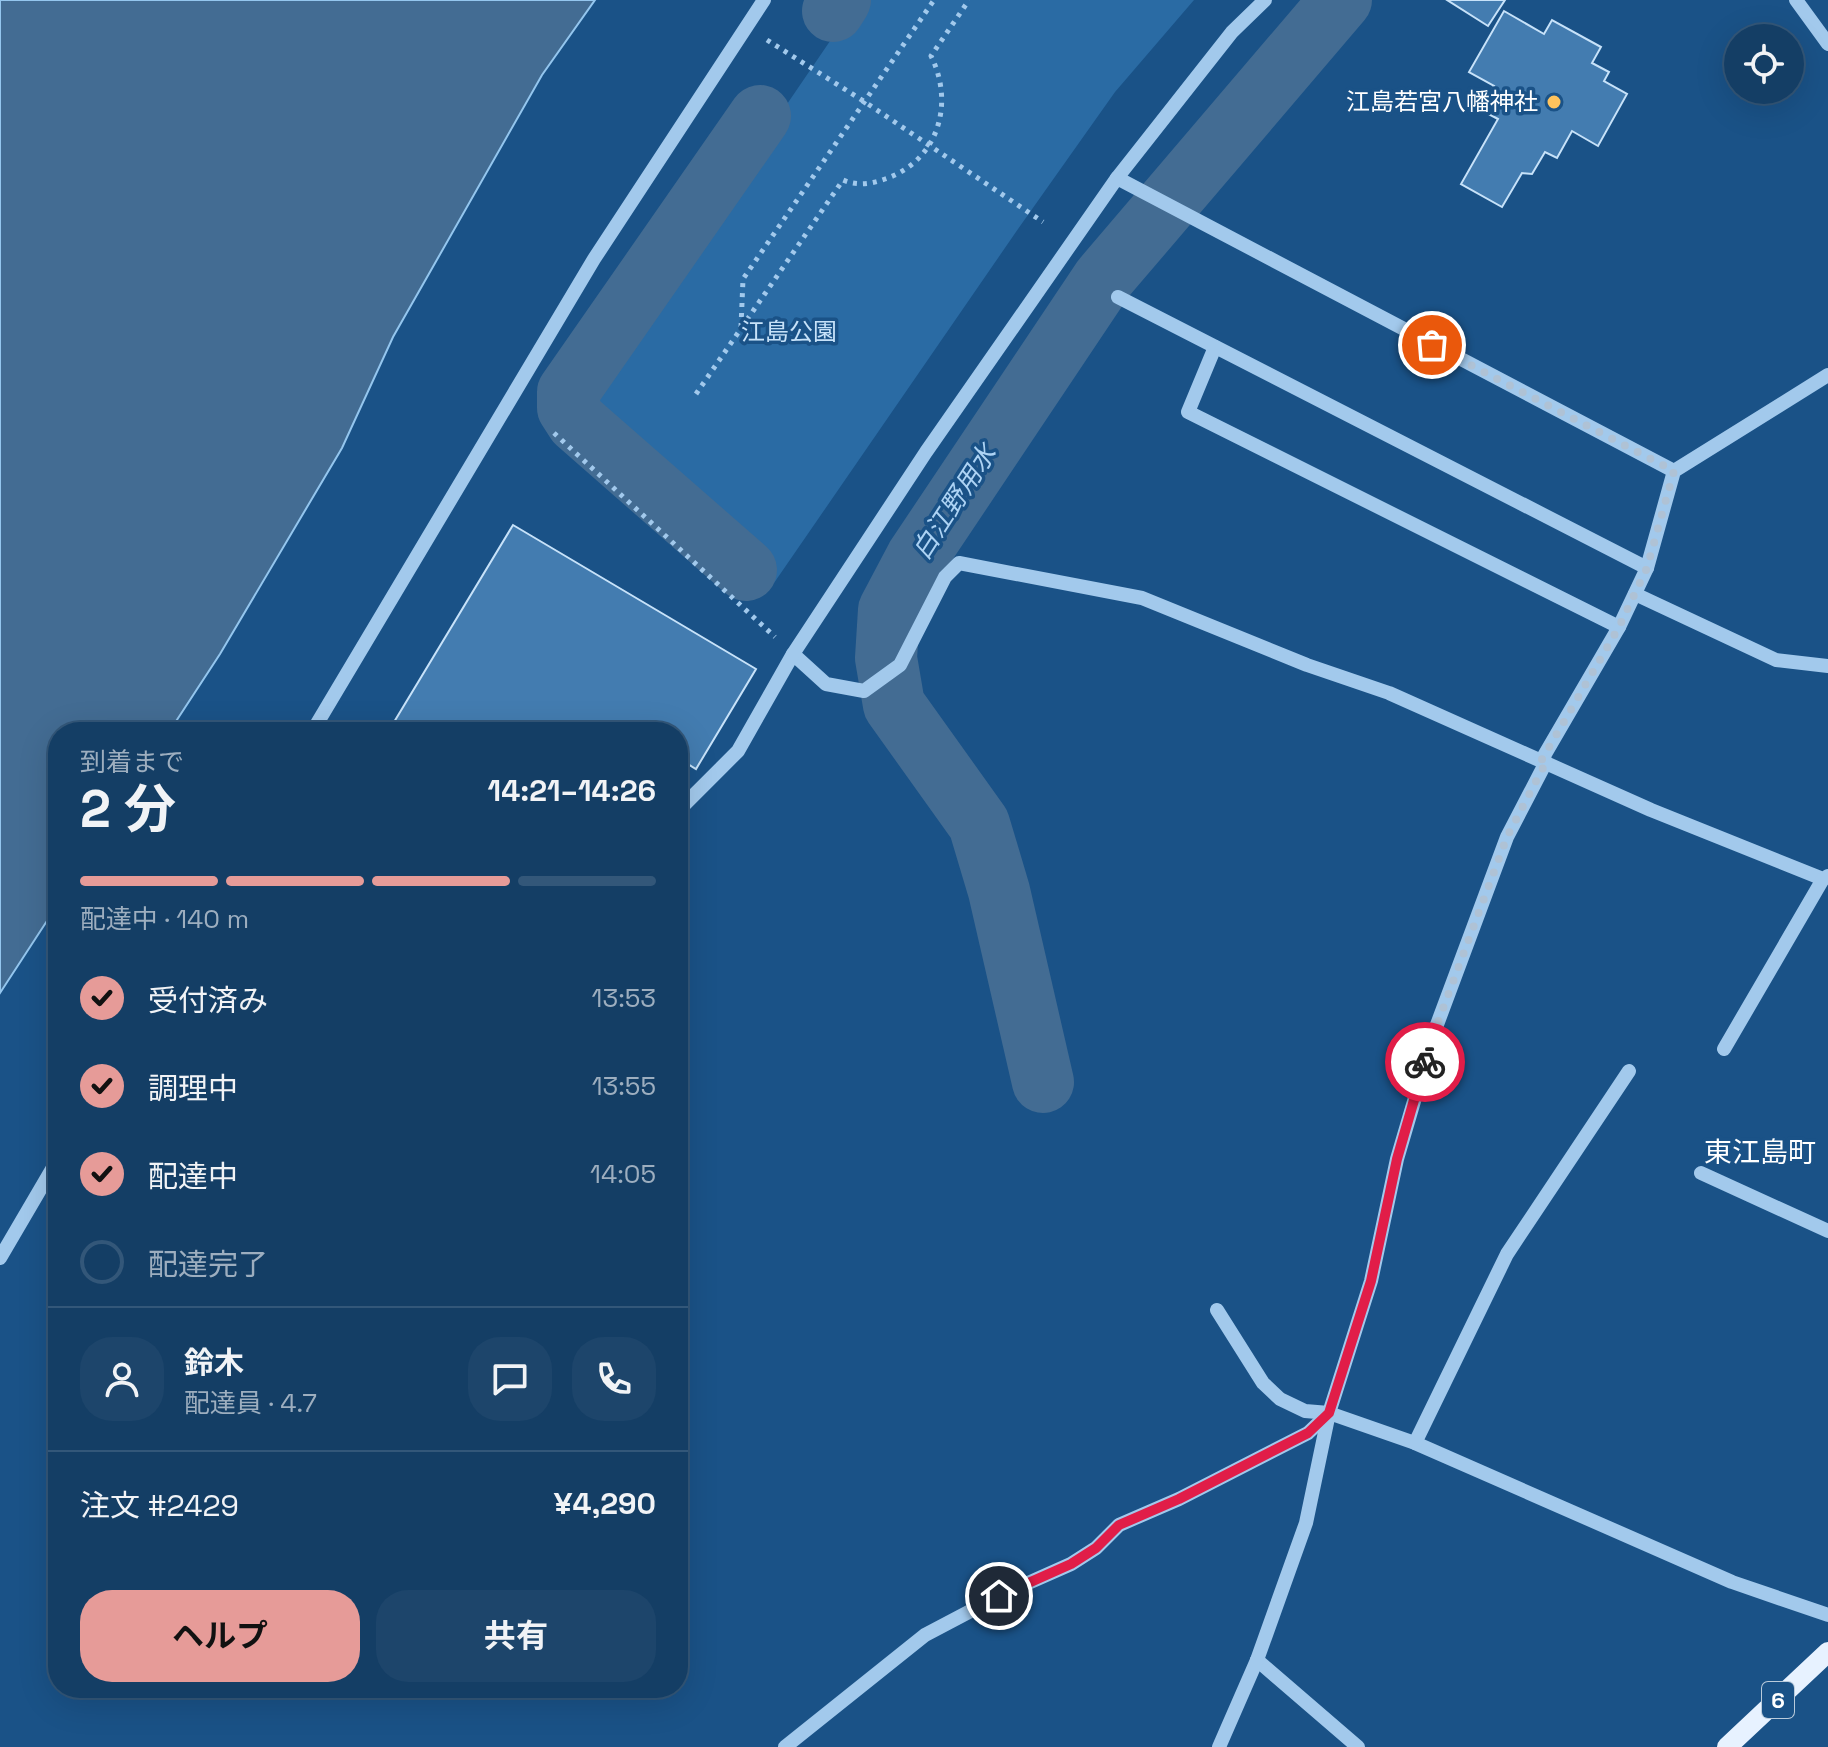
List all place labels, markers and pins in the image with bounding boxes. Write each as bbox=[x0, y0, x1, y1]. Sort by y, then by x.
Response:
place label: 江島若宮八幡神社 bbox=[1346, 86, 1538, 117]
marker: 江島若宮八幡神社 bbox=[1545, 93, 1563, 111]
pin bbox=[1398, 311, 1466, 379]
pin bbox=[965, 1562, 1033, 1630]

